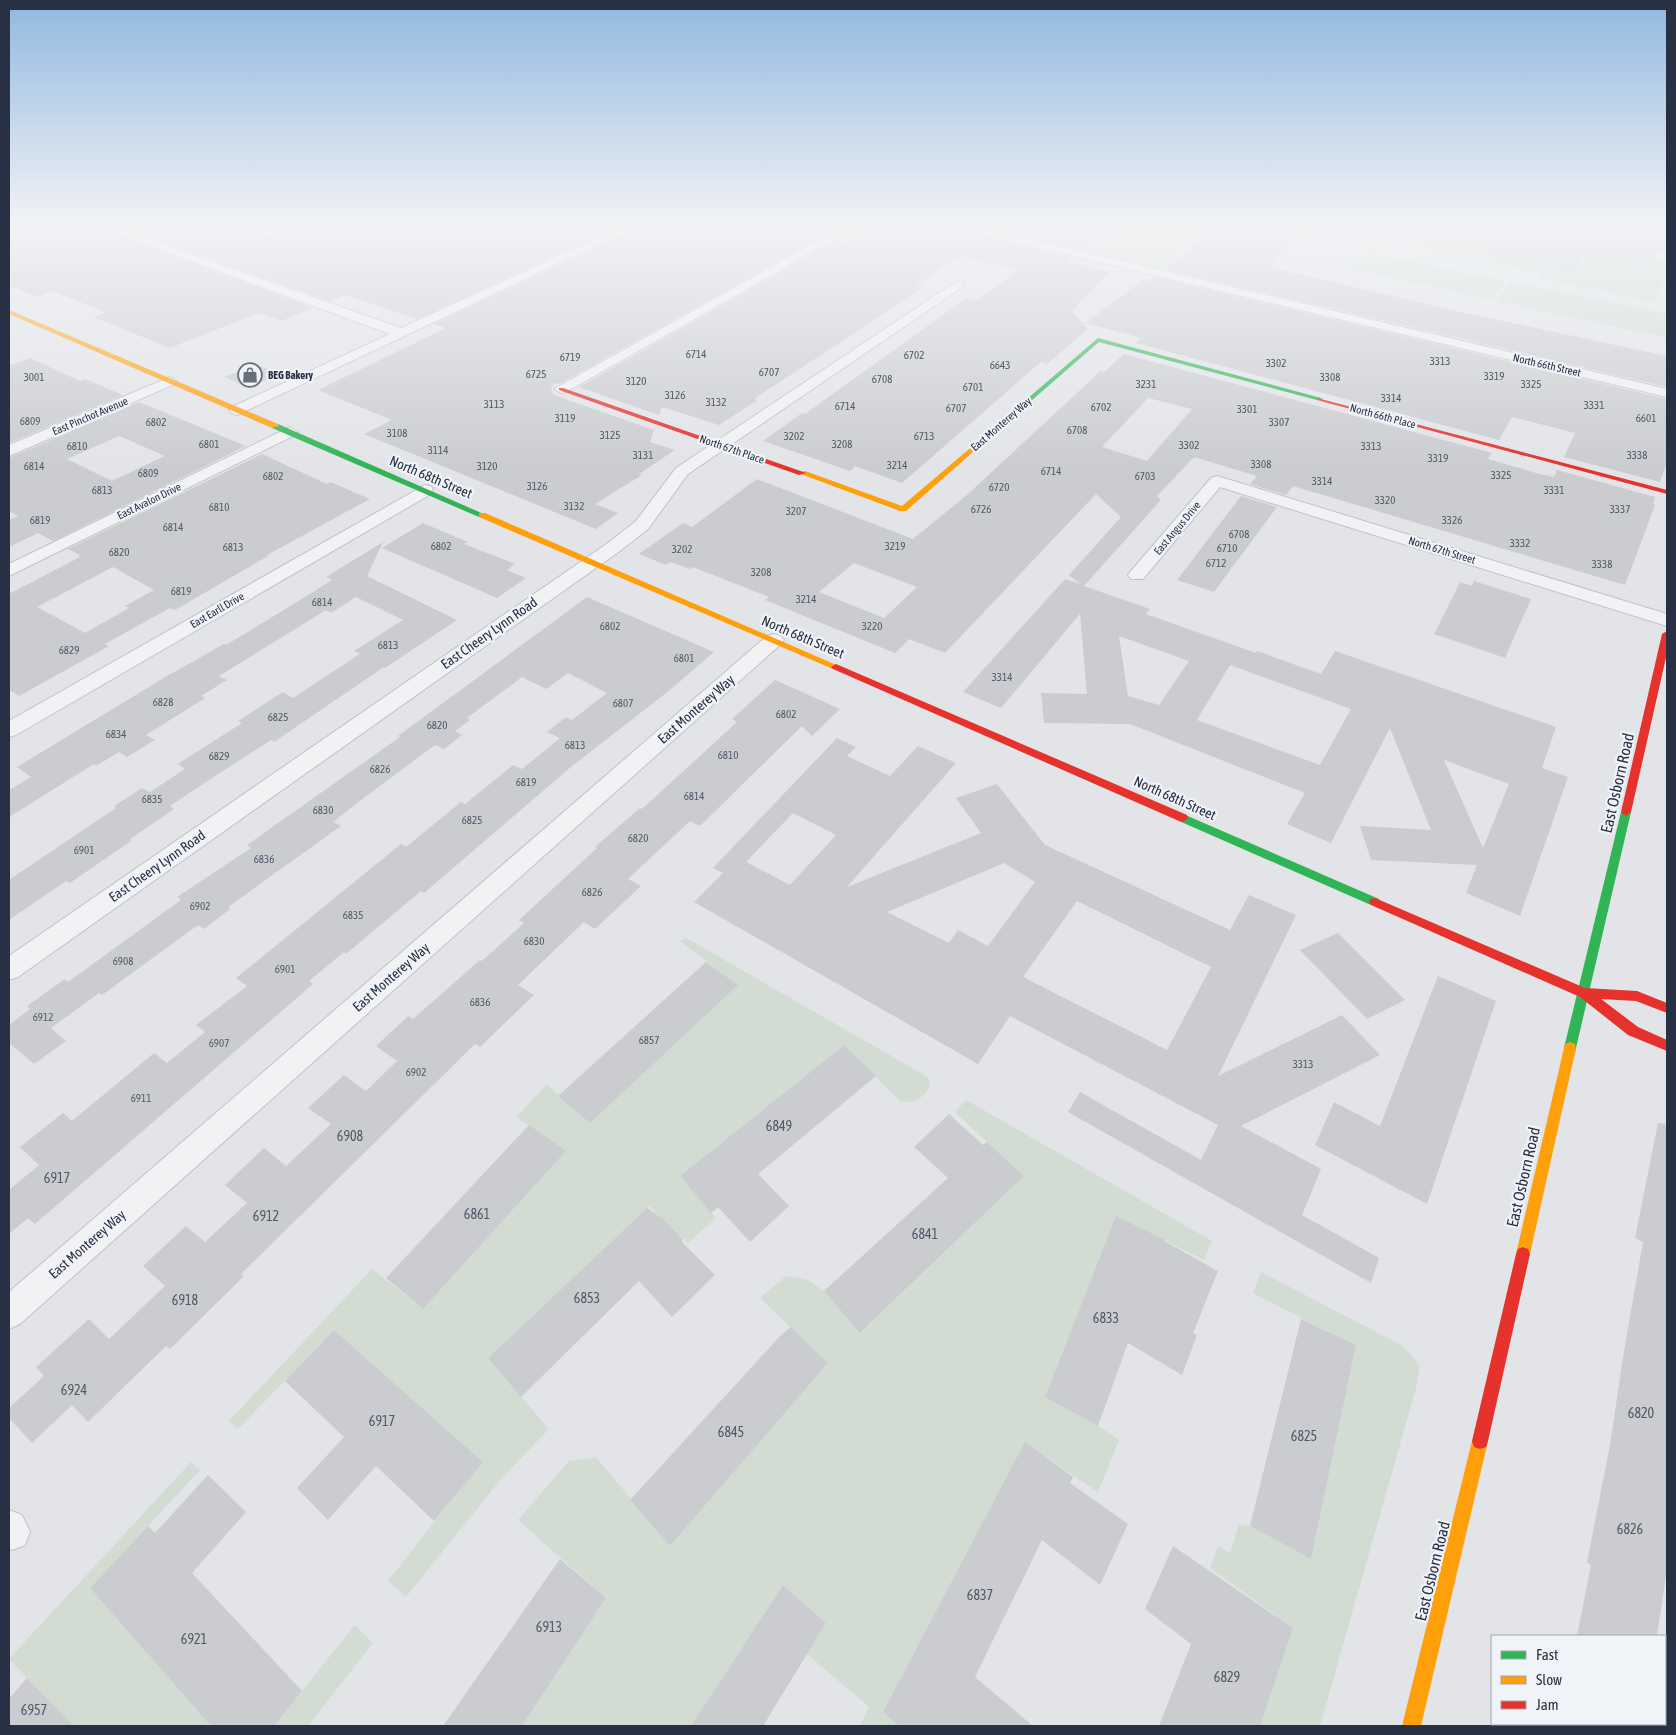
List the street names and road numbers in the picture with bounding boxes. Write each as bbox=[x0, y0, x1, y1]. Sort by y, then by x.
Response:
street label: North 66th Street bbox=[1512, 351, 1582, 379]
street label: East Monterey Way bbox=[968, 394, 1034, 453]
street label: East Pinchot Avenue bbox=[50, 395, 130, 437]
street label: North 66th Place bbox=[1349, 401, 1417, 431]
street label: North 67th Place bbox=[698, 432, 766, 466]
street label: North 68th Street bbox=[387, 452, 475, 502]
street label: East Avalon Drive bbox=[115, 480, 183, 522]
street label: East Angus Drive bbox=[1151, 499, 1203, 557]
street label: North 67th Street bbox=[1407, 534, 1477, 566]
street label: East Earll Drive bbox=[188, 590, 246, 630]
street label: East Cheery Lynn Road bbox=[438, 594, 540, 672]
street label: North 68th Street bbox=[759, 612, 847, 662]
street label: East Monterey Way bbox=[654, 671, 738, 747]
street label: East Osborn Road bbox=[1597, 731, 1637, 835]
street label: North 68th Street bbox=[1131, 773, 1219, 823]
street label: East Cheery Lynn Road bbox=[106, 827, 208, 905]
street label: East Monterey Way bbox=[349, 939, 433, 1015]
street label: East Osborn Road bbox=[1503, 1125, 1543, 1229]
street label: East Monterey Way bbox=[45, 1206, 129, 1282]
street label: East Osborn Road bbox=[1411, 1519, 1453, 1623]

